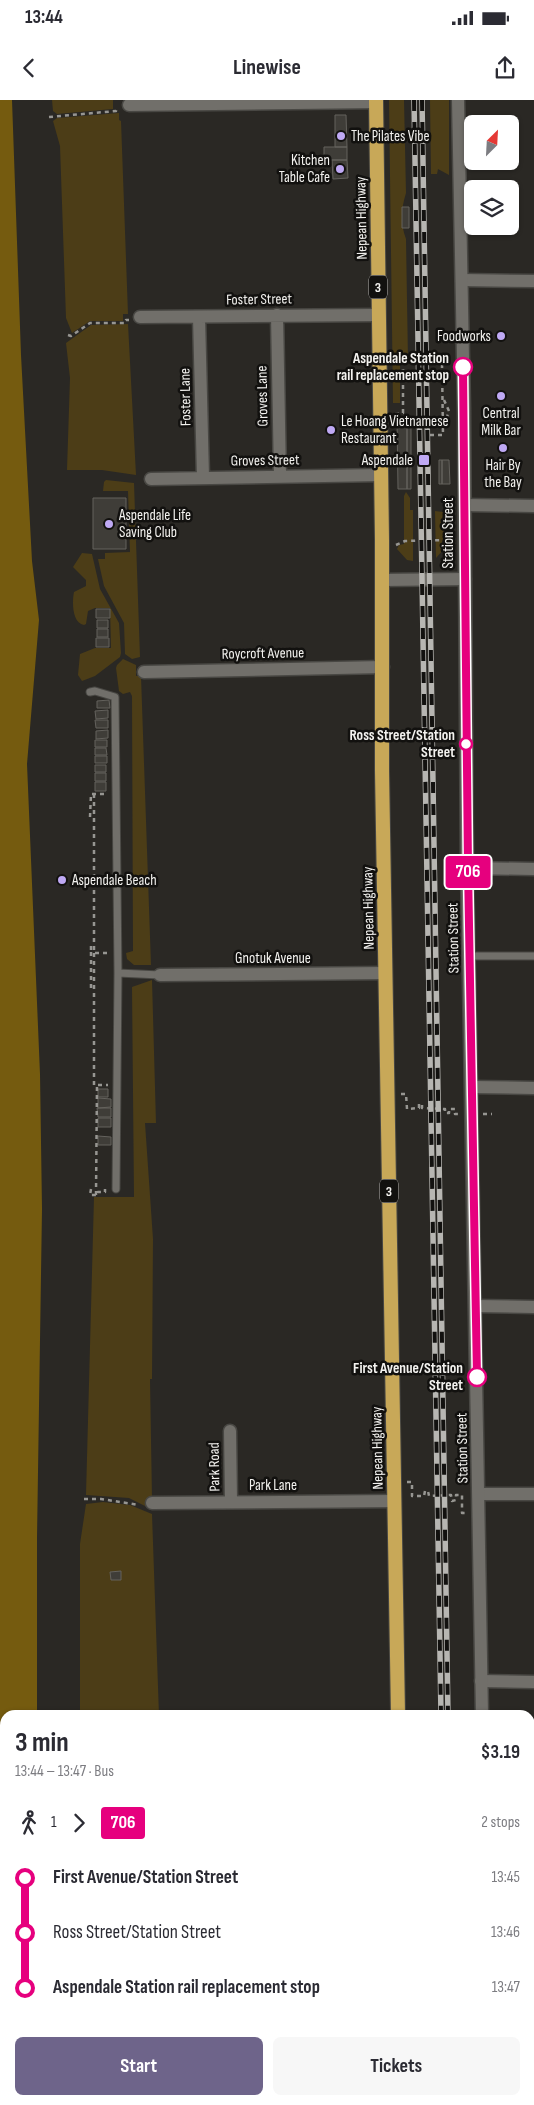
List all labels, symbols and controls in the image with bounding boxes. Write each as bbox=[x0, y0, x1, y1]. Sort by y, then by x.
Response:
text: 13:44 bbox=[25, 6, 63, 29]
icon: back bbox=[15, 54, 43, 82]
text: Linewise bbox=[233, 54, 301, 81]
icon: share bbox=[491, 54, 519, 82]
north arrow bbox=[464, 115, 519, 170]
map controls bbox=[464, 115, 519, 235]
place label: The Pilates Vibe bbox=[351, 127, 430, 146]
marker: The Pilates Vibe bbox=[335, 130, 347, 142]
place label: Kitchen Table Cafe bbox=[279, 151, 330, 187]
marker: Kitchen Table Cafe bbox=[334, 163, 346, 175]
street label: Nepean Highway bbox=[351, 176, 372, 260]
button: layers bbox=[464, 180, 519, 235]
road number: 3 bbox=[369, 276, 387, 298]
street label: Foster Street bbox=[226, 289, 293, 310]
place label: Foodworks bbox=[437, 327, 491, 346]
marker: Foodworks bbox=[495, 330, 507, 342]
place label: Aspendale Station rail replacement stop bbox=[337, 349, 449, 385]
marker: Aspendale Station rail replacement stop bbox=[453, 357, 473, 377]
street label: Groves Lane bbox=[252, 365, 273, 427]
street label: Foster Lane bbox=[175, 368, 196, 426]
marker: Central Milk Bar bbox=[495, 390, 507, 402]
place label: Central Milk Bar bbox=[481, 404, 521, 440]
place label: Le Hoang Vietnamese Restaurant bbox=[341, 412, 449, 448]
marker: Le Hoang Vietnamese Restaurant bbox=[325, 424, 337, 436]
marker: Hair By the Bay bbox=[497, 442, 509, 454]
street label: Groves Street bbox=[230, 450, 300, 471]
place label: Aspendale bbox=[361, 451, 413, 470]
marker: Aspendale bbox=[417, 453, 431, 467]
place label: Hair By the Bay bbox=[484, 456, 522, 492]
street label: Station Street bbox=[439, 497, 458, 568]
place label: Aspendale Life Saving Club bbox=[118, 506, 191, 542]
marker: Aspendale Life Saving Club bbox=[103, 518, 115, 530]
street label: Roycroft Avenue bbox=[222, 643, 304, 664]
place label: Ross Street/Station Street bbox=[349, 726, 455, 762]
marker: Ross Street/Station Street bbox=[459, 737, 473, 751]
line badge: 706 bbox=[439, 856, 497, 888]
text: 706 bbox=[456, 861, 480, 882]
street label: Nepean Highway bbox=[358, 866, 379, 950]
place label: Aspendale Beach bbox=[71, 871, 157, 890]
marker: Aspendale Beach bbox=[56, 874, 68, 886]
street label: Station Street bbox=[443, 902, 464, 974]
street label: Gnotuk Avenue bbox=[235, 949, 311, 968]
road number: 3 bbox=[380, 1180, 398, 1202]
place label: First Avenue/Station Street bbox=[353, 1359, 463, 1395]
marker: First Avenue/Station Street bbox=[467, 1367, 487, 1387]
street label: Nepean Highway bbox=[367, 1406, 388, 1490]
street label: Station Street bbox=[452, 1412, 473, 1484]
street label: Park Road bbox=[205, 1442, 224, 1492]
street label: Park Lane bbox=[249, 1476, 297, 1495]
text: 3 min bbox=[15, 1726, 69, 1759]
text: $3.19 bbox=[481, 1741, 520, 1764]
text: 13:44 – 13:47 · Bus bbox=[15, 1762, 114, 1781]
icon: walk bbox=[15, 1809, 43, 1837]
icon: forward bbox=[65, 1809, 93, 1837]
text: 706 bbox=[111, 1812, 135, 1833]
text: 1 bbox=[51, 1813, 57, 1832]
text: 2 stops bbox=[481, 1813, 520, 1832]
text: First Avenue/Station Street bbox=[53, 1866, 238, 1889]
text: 13:45 bbox=[492, 1868, 520, 1887]
text: Ross Street/Station Street bbox=[53, 1921, 221, 1944]
text: 13:46 bbox=[491, 1923, 520, 1942]
text: Aspendale Station rail replacement stop bbox=[53, 1976, 320, 1999]
text: 13:47 bbox=[492, 1978, 520, 1997]
button: Start bbox=[15, 2037, 263, 2095]
button: Tickets bbox=[273, 2037, 520, 2095]

